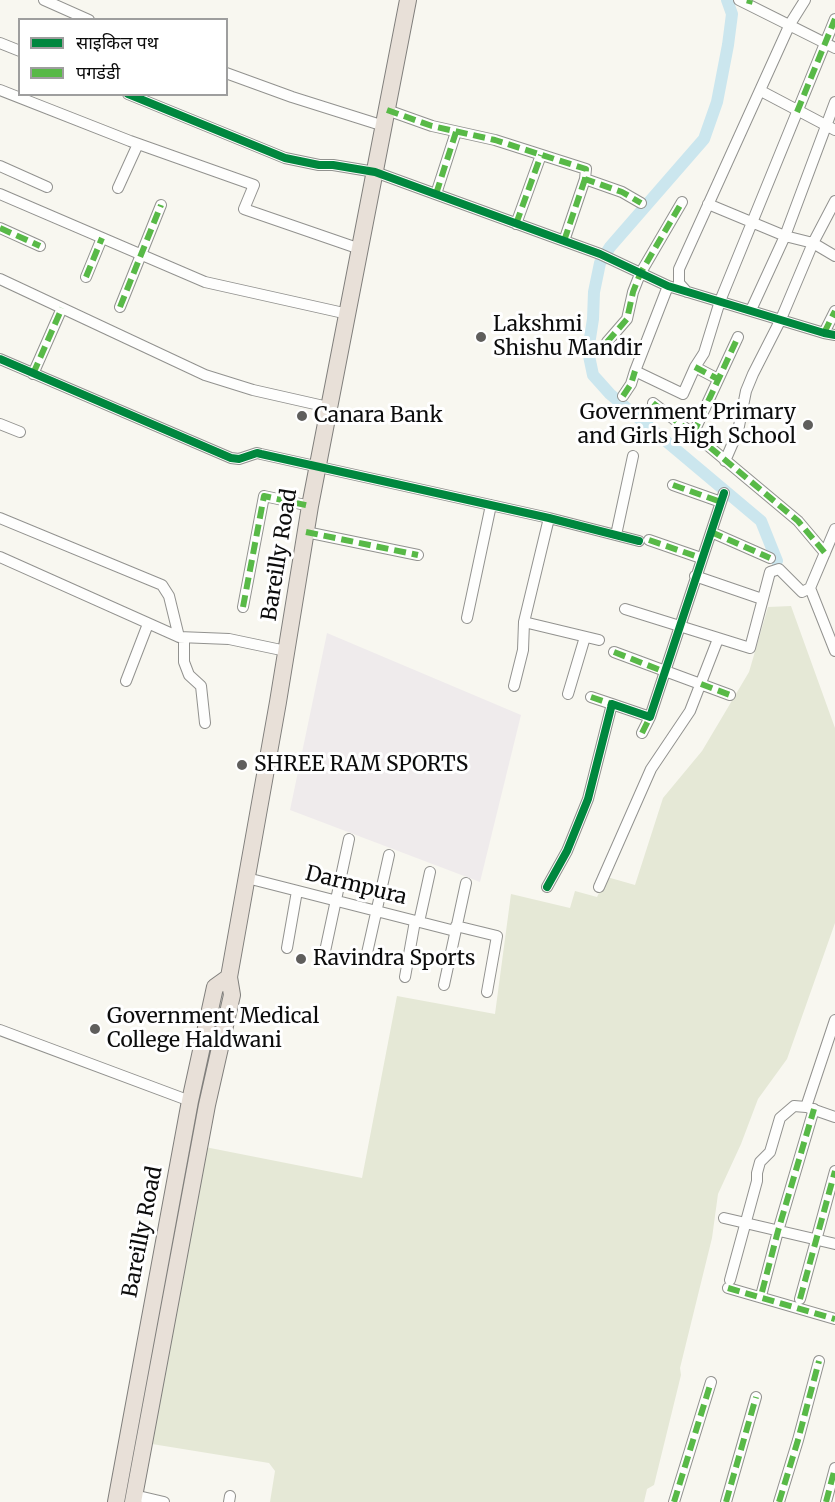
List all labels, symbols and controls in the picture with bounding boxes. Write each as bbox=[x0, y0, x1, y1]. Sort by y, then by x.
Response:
legend bbox=[18, 18, 228, 96]
text: साइकिल पथ bbox=[76, 31, 158, 54]
text: पगडंडी bbox=[76, 61, 120, 84]
place label: Lakshmi Shishu Mandir bbox=[493, 312, 643, 362]
marker: Lakshmi Shishu Mandir bbox=[474, 330, 488, 344]
place label: Government Primary and Girls High School bbox=[578, 400, 796, 450]
place label: Canara Bank bbox=[314, 403, 443, 429]
marker: Canara Bank bbox=[295, 409, 309, 423]
marker: Government Primary and Girls High School bbox=[801, 418, 815, 432]
street label: Bareilly Road bbox=[257, 487, 303, 623]
place label: SHREE RAM SPORTS bbox=[254, 752, 468, 778]
marker: SHREE RAM SPORTS bbox=[235, 758, 249, 772]
street label: Darmpura bbox=[303, 861, 409, 911]
place label: Ravindra Sports bbox=[313, 946, 475, 972]
marker: Ravindra Sports bbox=[294, 952, 308, 966]
place label: Government Medical College Haldwani bbox=[107, 1004, 319, 1054]
marker: Government Medical College Haldwani bbox=[88, 1022, 102, 1036]
street label: Bareilly Road bbox=[118, 1164, 168, 1300]

